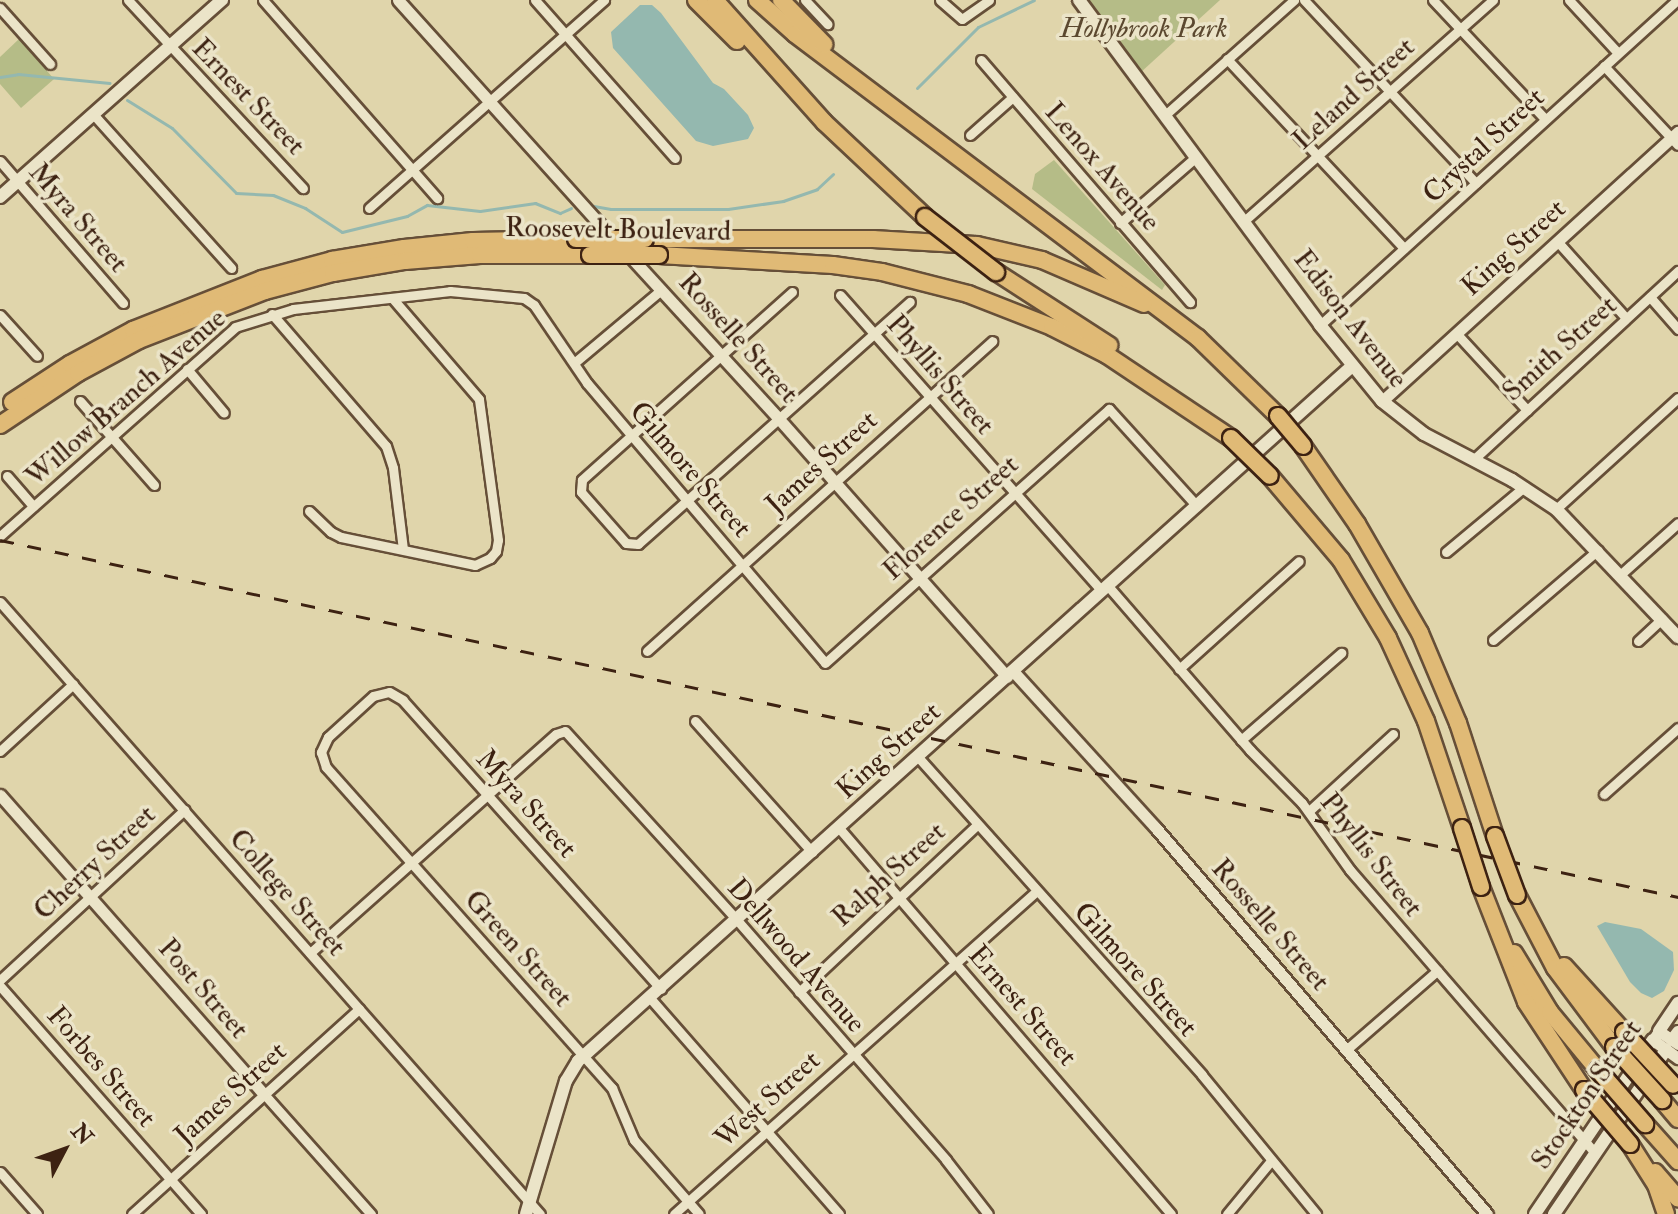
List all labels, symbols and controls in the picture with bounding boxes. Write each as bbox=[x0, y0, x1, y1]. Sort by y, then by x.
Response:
park label: Hollybrook Park bbox=[1060, 12, 1228, 46]
street label: Leland Street bbox=[1286, 31, 1422, 157]
street label: Ernest Street bbox=[184, 32, 312, 162]
street label: Crystal Street bbox=[1416, 81, 1552, 211]
street label: Lenox Avenue bbox=[1037, 96, 1167, 238]
street label: Myra Street bbox=[21, 156, 135, 280]
street label: King Street bbox=[1455, 192, 1573, 304]
street label: Roosevelt Boulevard bbox=[505, 211, 731, 249]
street label: Edison Avenue bbox=[1286, 243, 1414, 395]
street label: Rosselle Street bbox=[671, 266, 805, 410]
street label: Smith Street bbox=[1496, 289, 1624, 409]
street label: Willow Branch Avenue bbox=[19, 302, 233, 494]
street label: Phyllis Street bbox=[879, 308, 1001, 442]
street label: Gilmore Street bbox=[622, 395, 758, 545]
street label: James Street bbox=[759, 404, 885, 522]
street label: Florence Street bbox=[876, 448, 1026, 588]
street label: King Street bbox=[830, 695, 948, 807]
street label: Myra Street bbox=[469, 743, 583, 865]
street label: Phyllis Street bbox=[1312, 786, 1430, 924]
street label: Cherry Street bbox=[27, 798, 163, 928]
street label: Ralph Street bbox=[825, 815, 953, 935]
street label: College Street bbox=[221, 823, 353, 963]
street label: Rosselle Street bbox=[1204, 852, 1336, 998]
street label: Dellwood Avenue bbox=[720, 872, 872, 1040]
street label: Green Street bbox=[457, 884, 579, 1014]
street label: Gilmore Street bbox=[1066, 896, 1204, 1044]
street label: Post Street bbox=[151, 932, 255, 1046]
street label: Ernest Street bbox=[961, 939, 1083, 1073]
street label: Forbes Street bbox=[39, 1000, 163, 1134]
street label: Stockton Street bbox=[1525, 1014, 1649, 1176]
street label: James Street bbox=[168, 1035, 294, 1153]
street label: West Street bbox=[709, 1044, 827, 1156]
north arrow bbox=[24, 1110, 104, 1190]
text: N bbox=[65, 1118, 99, 1151]

